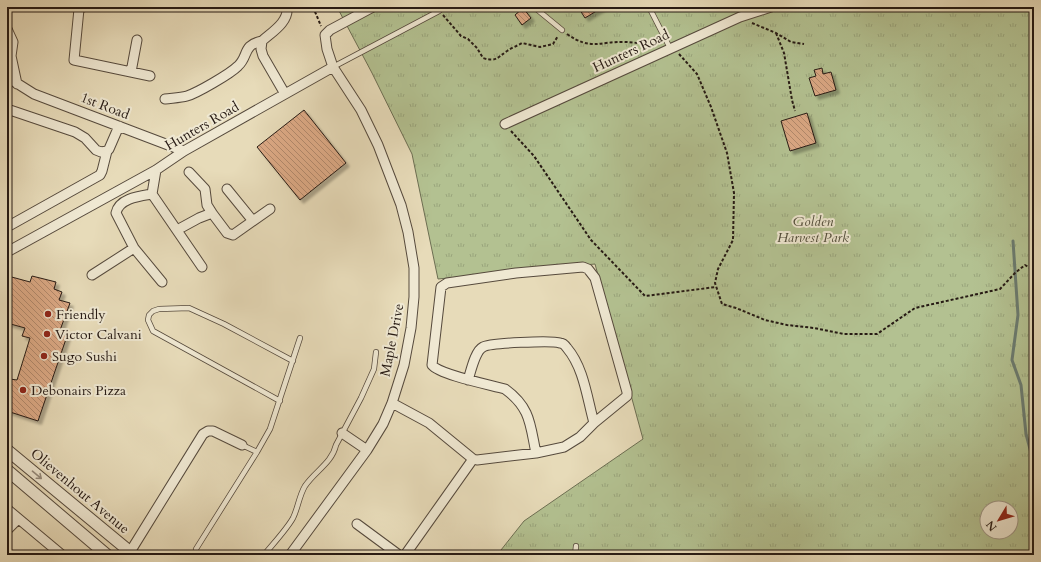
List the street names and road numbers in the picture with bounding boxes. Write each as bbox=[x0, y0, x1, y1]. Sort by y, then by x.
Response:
street label: Hunters Road bbox=[590, 25, 673, 77]
street label: 1st Road bbox=[78, 88, 133, 124]
street label: Hunters Road bbox=[162, 97, 243, 155]
street label: Maple Drive bbox=[376, 302, 408, 378]
street label: Olievenhout Avenue bbox=[26, 444, 134, 538]

